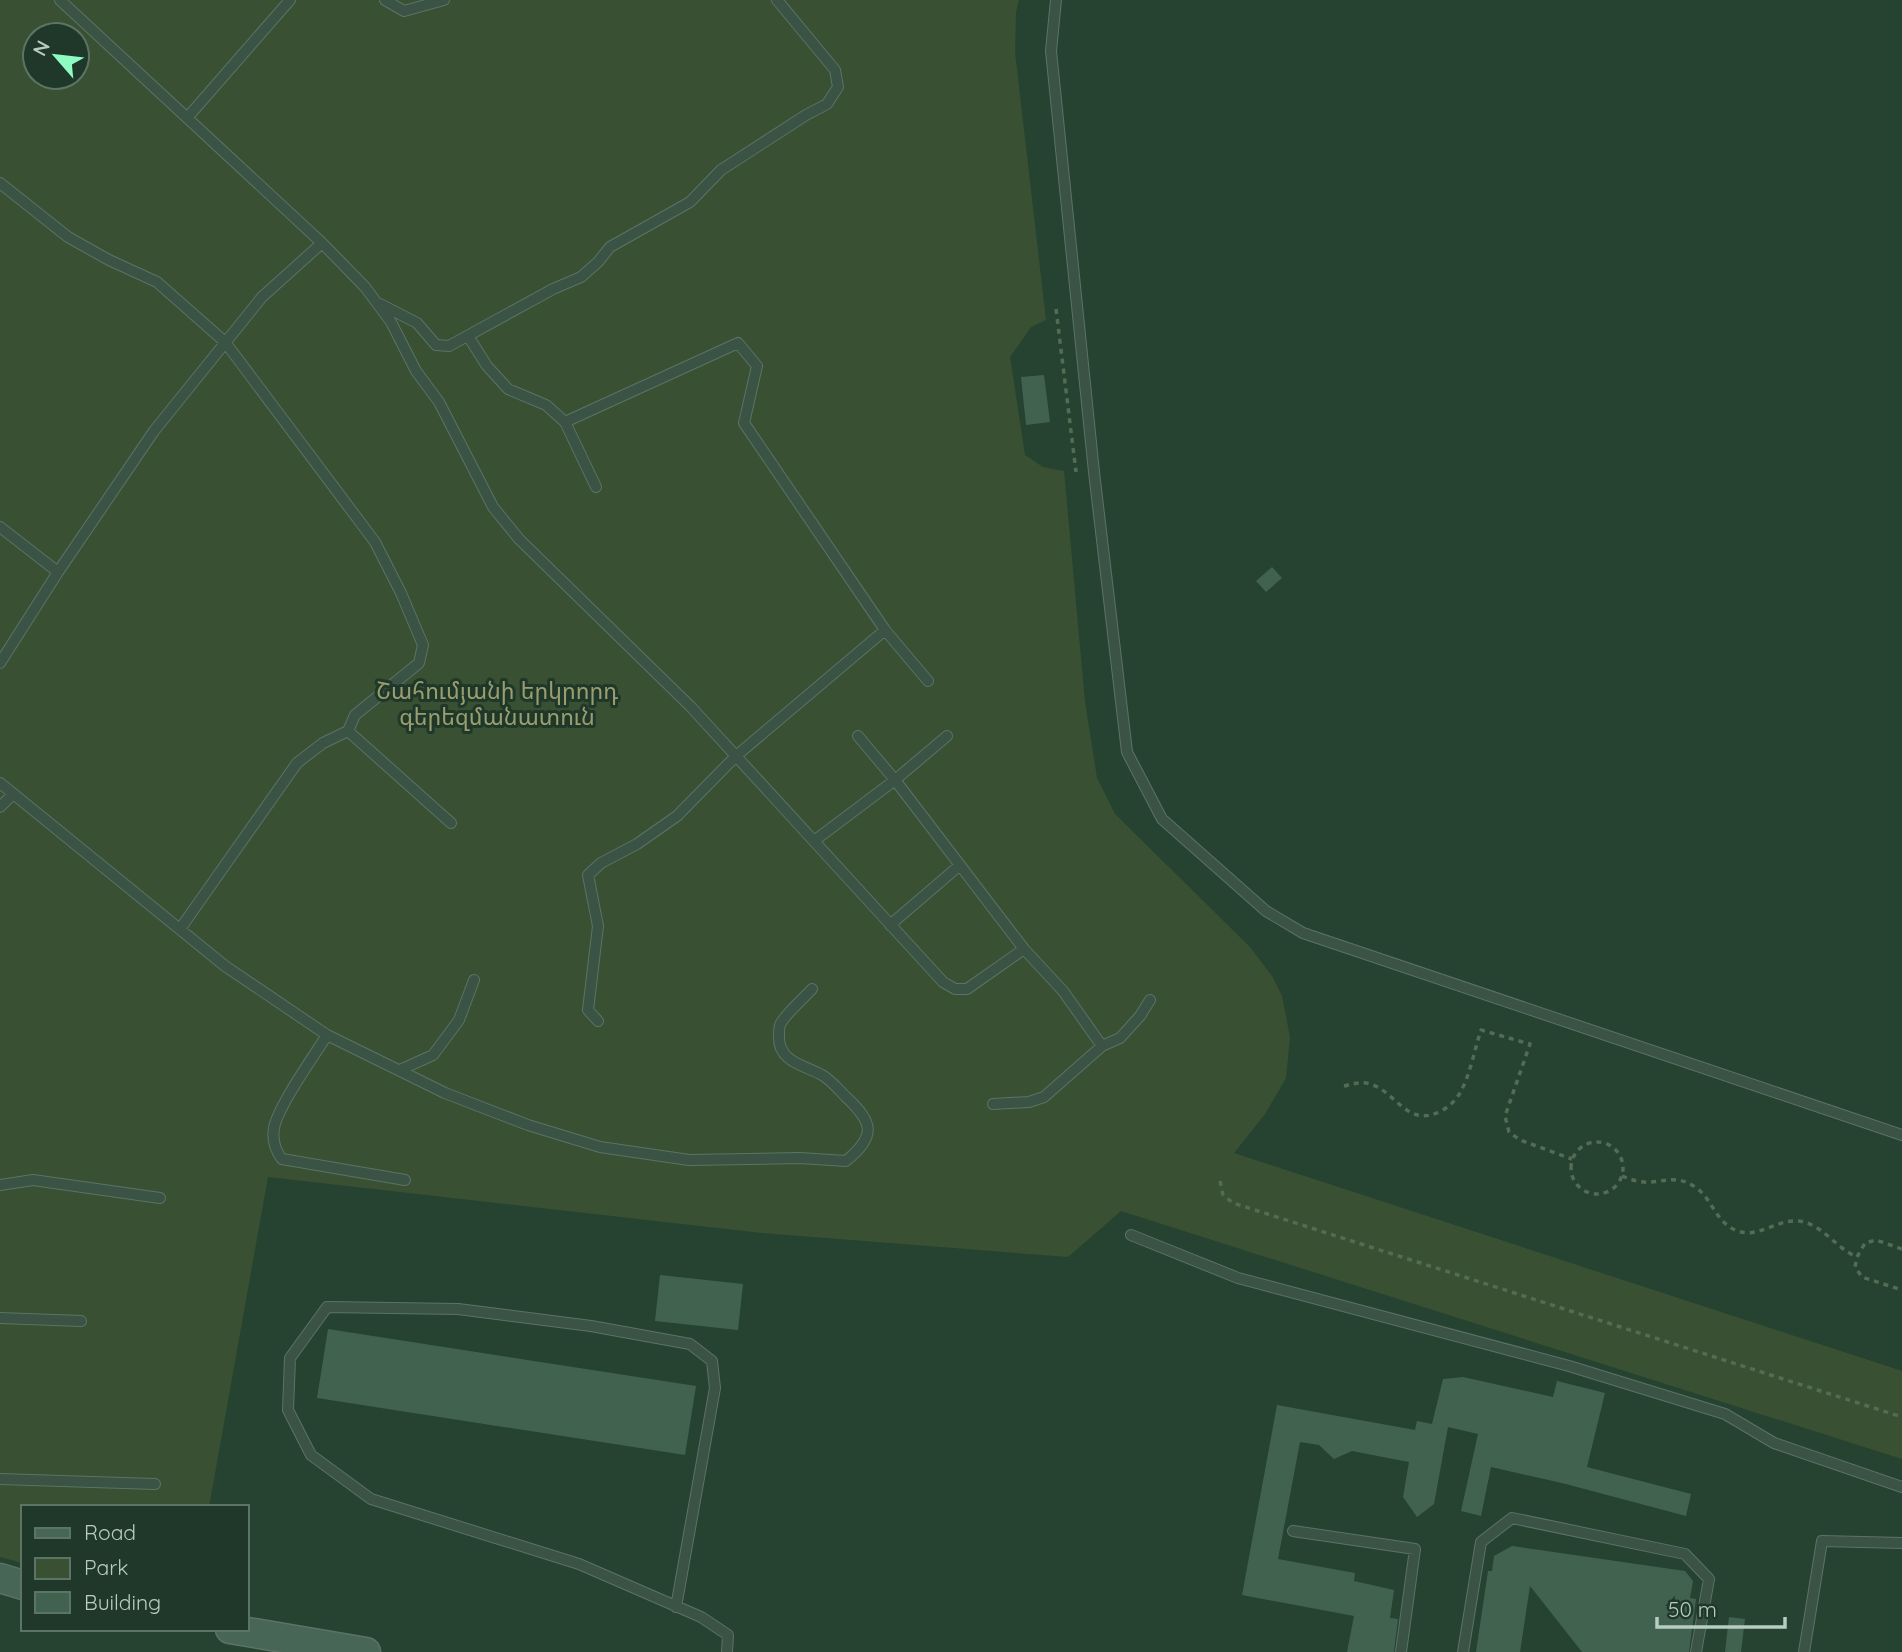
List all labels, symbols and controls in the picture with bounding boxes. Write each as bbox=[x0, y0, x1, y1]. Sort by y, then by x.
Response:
north arrow bbox=[21, 21, 91, 91]
text: N bbox=[27, 36, 55, 60]
park label: Շահումյանի երկրորդ գերեզմանատուն bbox=[376, 676, 618, 731]
legend bbox=[21, 1505, 248, 1631]
text: Road bbox=[84, 1519, 136, 1545]
text: Park bbox=[84, 1554, 128, 1580]
scale bar bbox=[1657, 1586, 1785, 1630]
text: Building bbox=[84, 1589, 161, 1615]
text: 50 m bbox=[1668, 1596, 1717, 1622]

